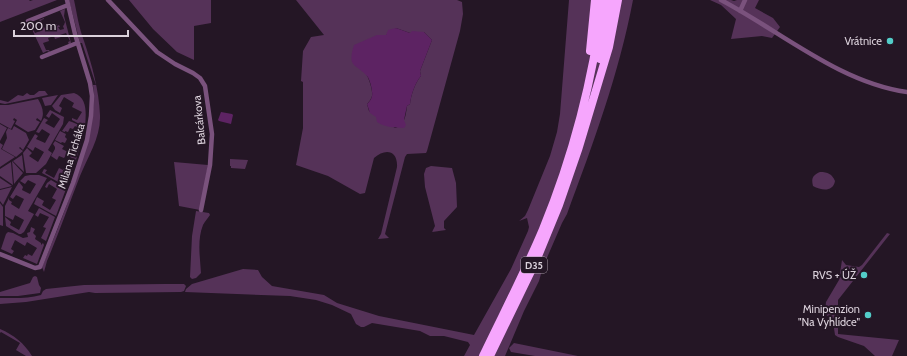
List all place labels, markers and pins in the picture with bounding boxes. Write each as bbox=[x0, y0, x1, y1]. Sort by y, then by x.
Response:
place label: Vrátnice bbox=[844, 34, 882, 48]
marker: Vrátnice bbox=[885, 36, 895, 46]
place label: RVS + ÚŽ bbox=[813, 268, 856, 282]
marker: RVS + ÚŽ bbox=[859, 270, 869, 280]
place label: Minipenzion "Na Vyhlídce" bbox=[798, 302, 860, 329]
marker: Minipenzion "Na Vyhlídce" bbox=[863, 310, 873, 320]

